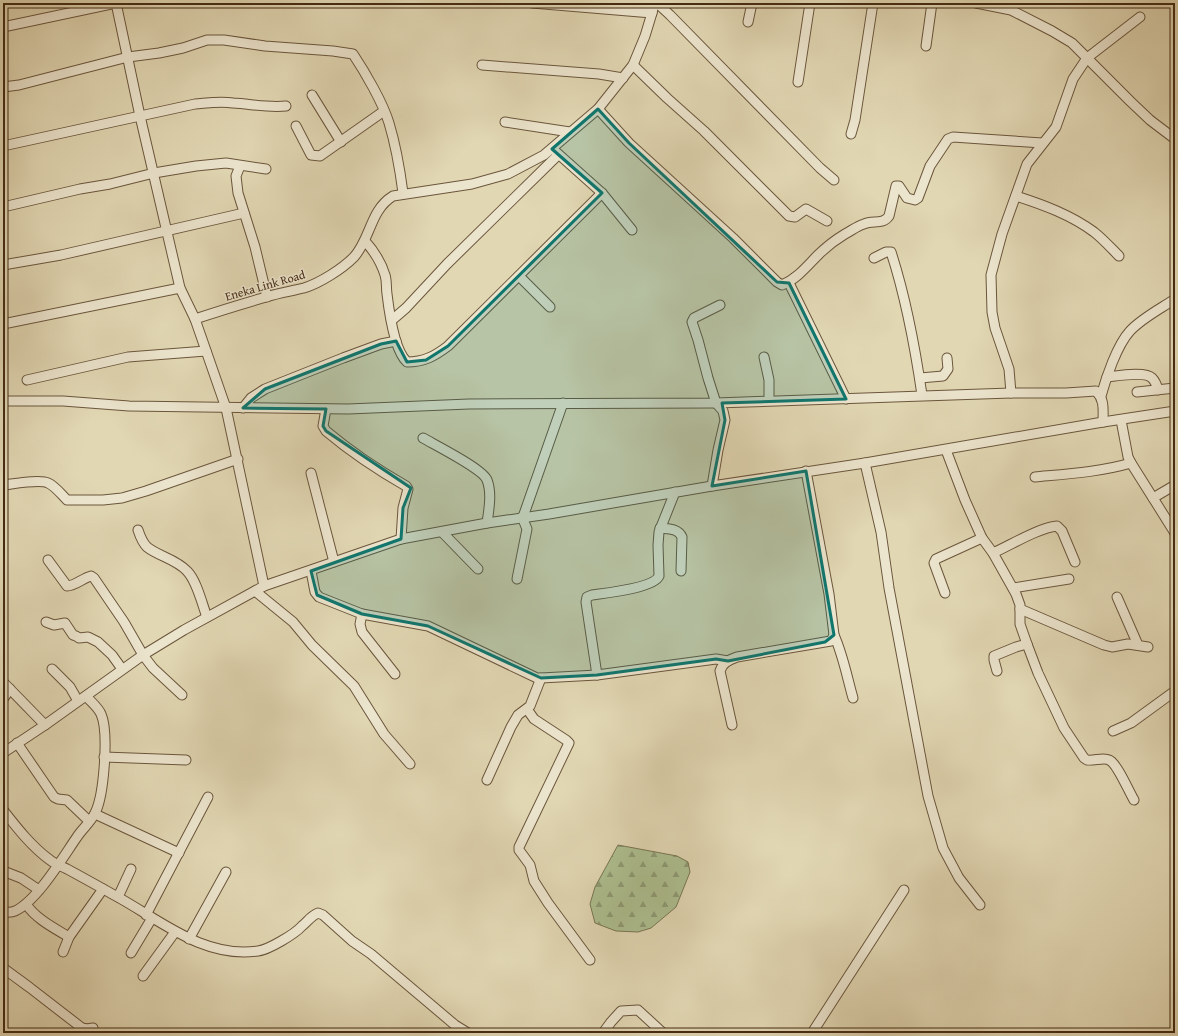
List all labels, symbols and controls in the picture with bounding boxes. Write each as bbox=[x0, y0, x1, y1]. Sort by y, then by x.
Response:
street label: Eneka Link Road bbox=[223, 265, 308, 305]

